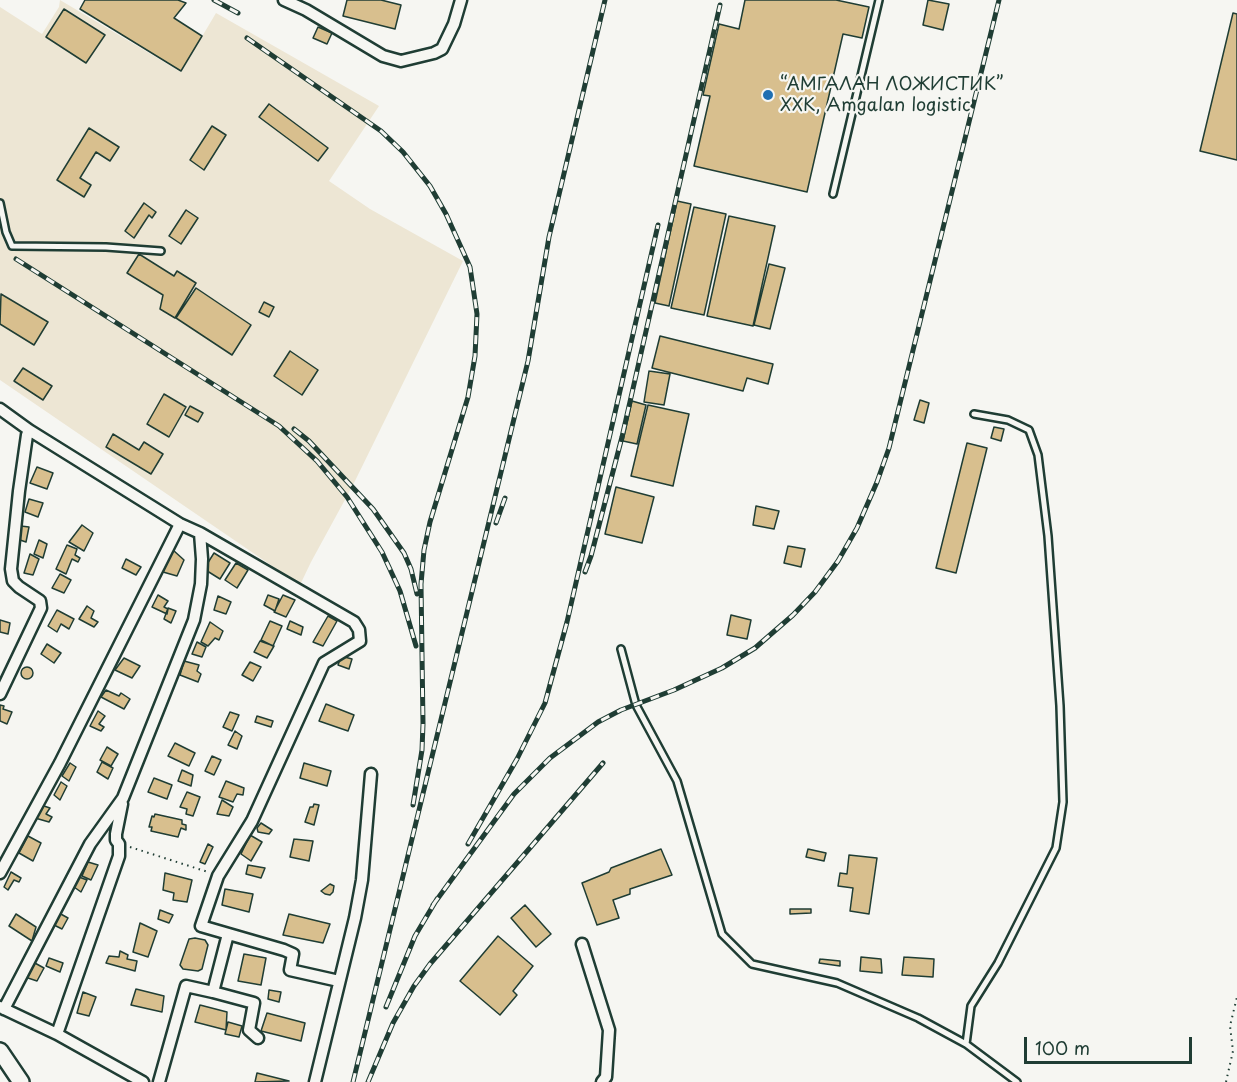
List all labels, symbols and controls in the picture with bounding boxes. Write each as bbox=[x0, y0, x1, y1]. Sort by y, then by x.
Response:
place label: “АМГАЛАН ЛОЖИСТИК” ХХК, Amgalan logistic bbox=[780, 74, 1003, 116]
marker: “АМГАЛАН ЛОЖИСТИК” ХХК, Amgalan logistic bbox=[761, 88, 775, 102]
scale bar bbox=[1027, 1025, 1195, 1063]
text: 100 m bbox=[1035, 1034, 1090, 1061]

